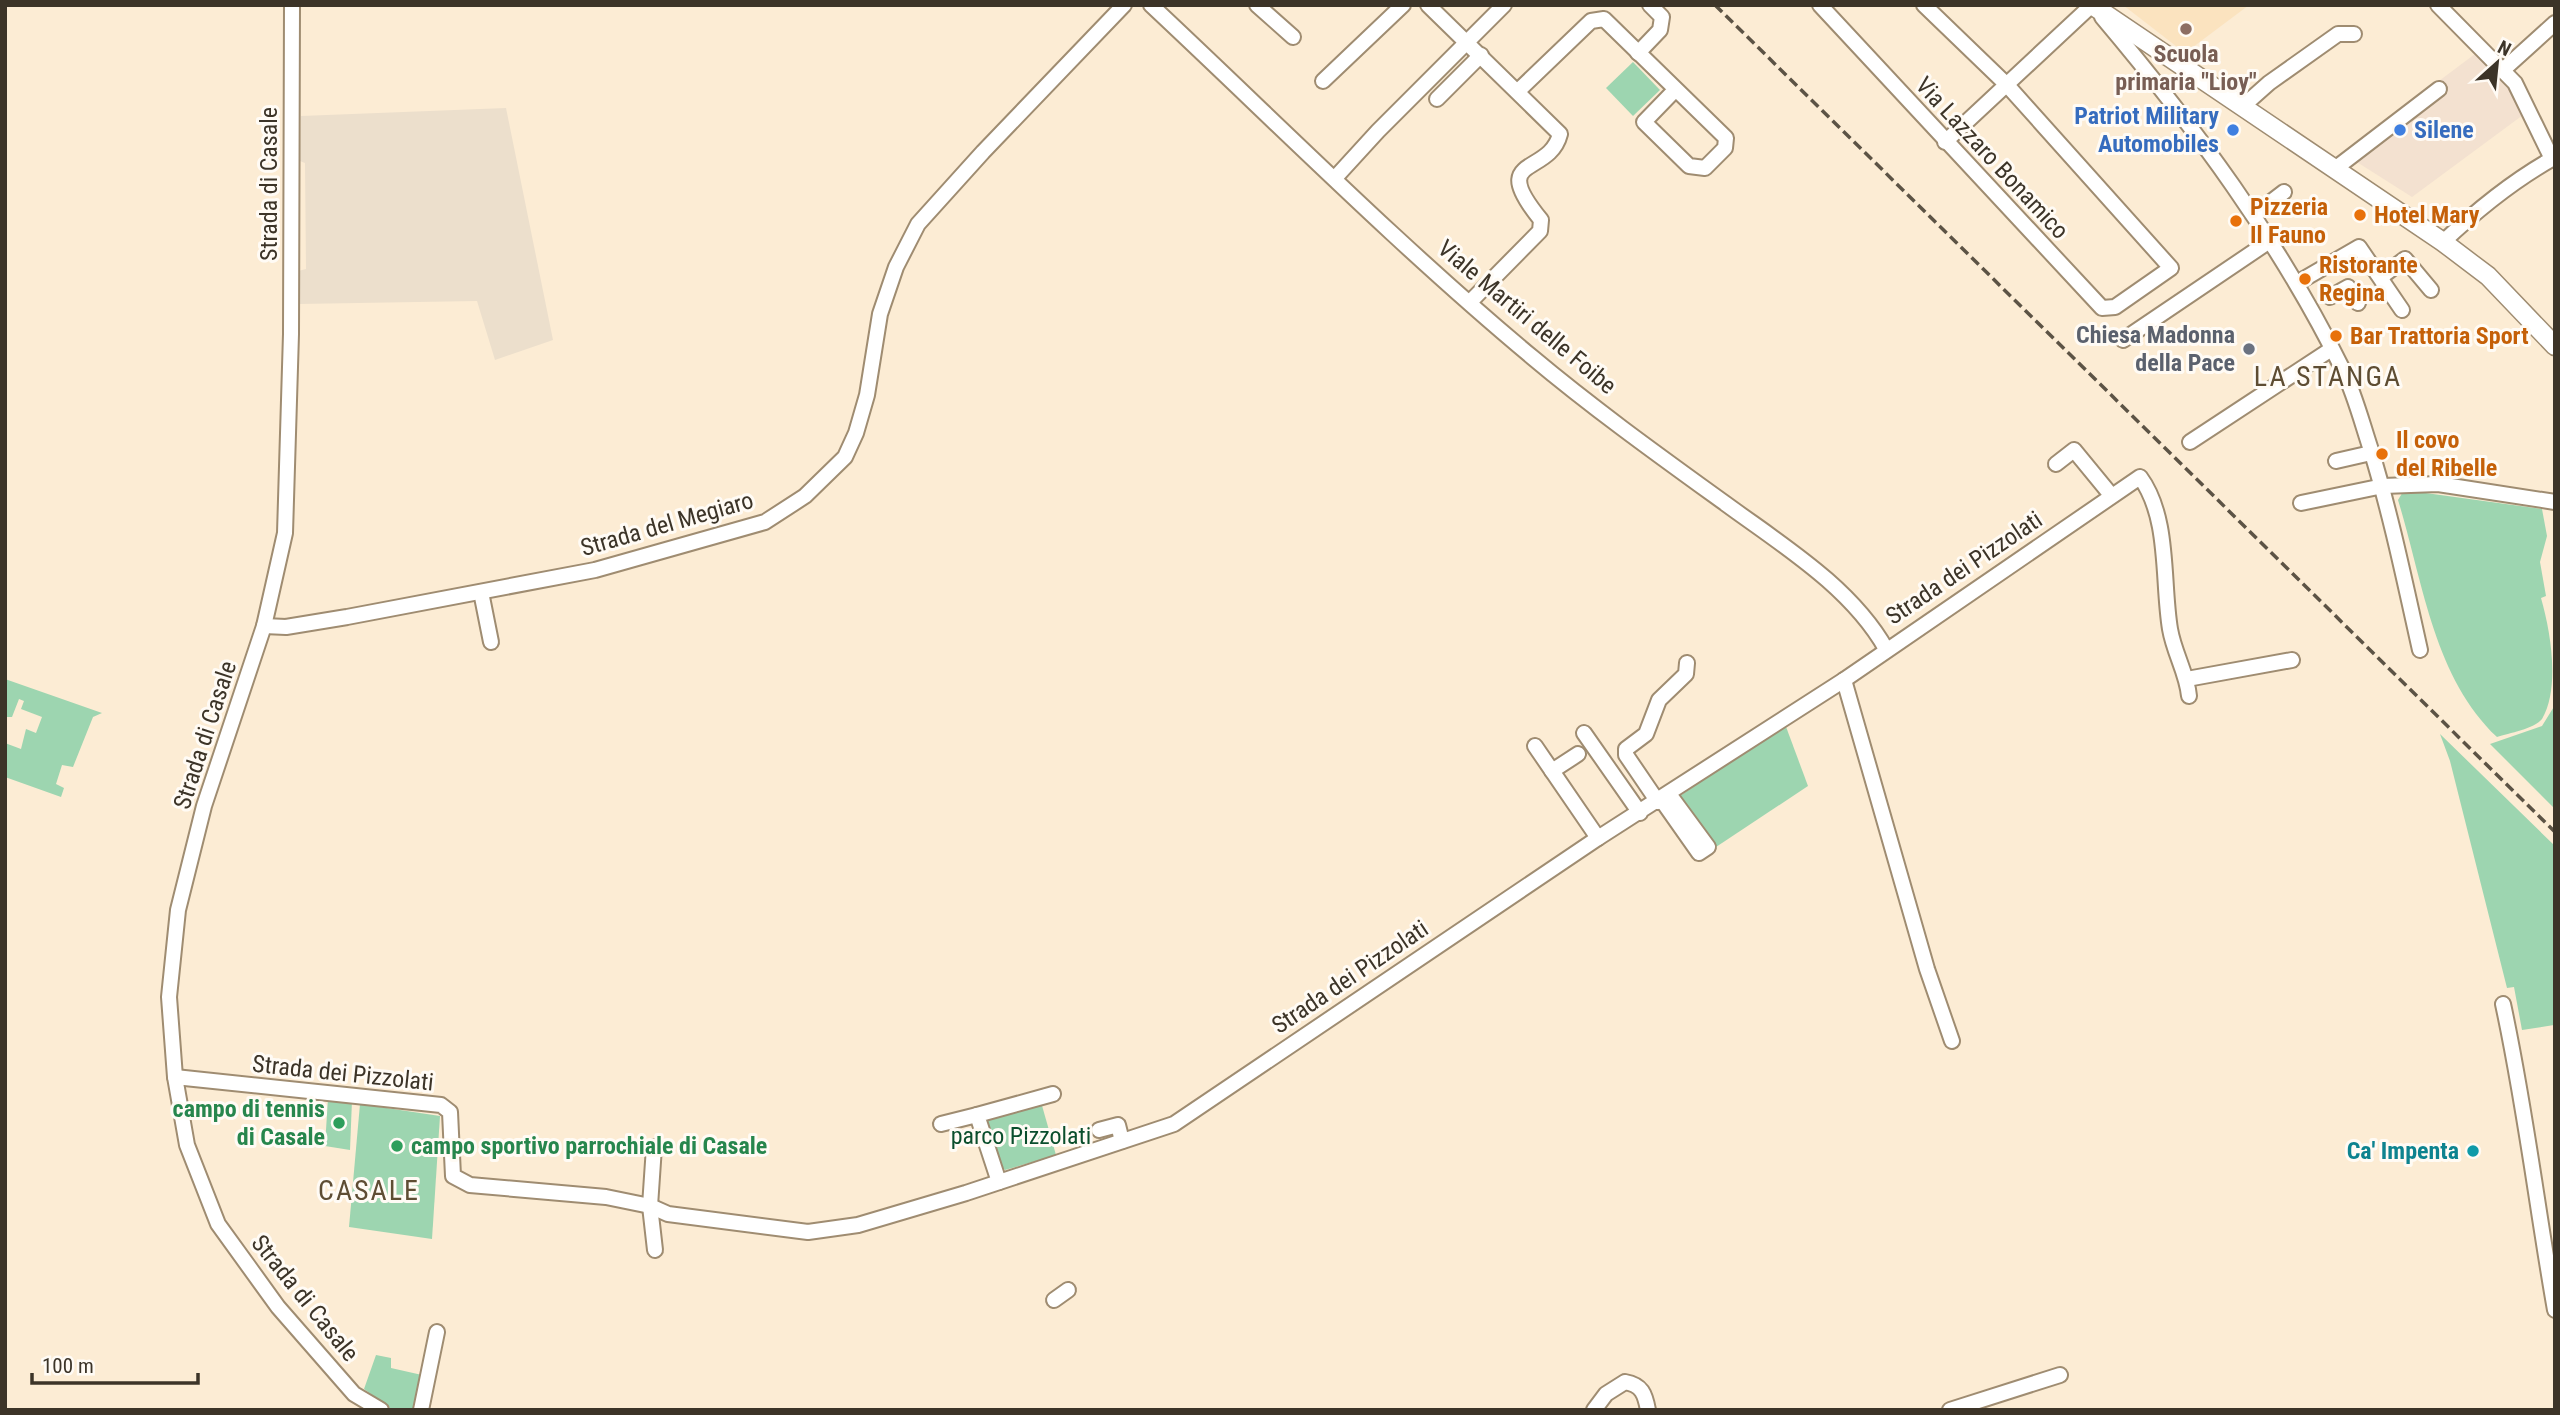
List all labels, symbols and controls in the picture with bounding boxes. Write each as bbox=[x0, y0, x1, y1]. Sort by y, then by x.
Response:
marker: Scuola primaria "Lioy" bbox=[2178, 21, 2194, 37]
north arrow bbox=[2462, 28, 2532, 98]
text: N bbox=[2494, 35, 2515, 61]
place label: Scuola primaria "Lioy" bbox=[2115, 40, 2257, 96]
street label: Via Lazzaro Bonamico bbox=[1910, 71, 2074, 245]
place label: Patriot Military Automobiles bbox=[2074, 102, 2219, 158]
street label: Strada di Casale bbox=[255, 107, 283, 261]
place label: Silene bbox=[2414, 116, 2474, 144]
marker: Patriot Military Automobiles bbox=[2225, 122, 2241, 138]
marker: Silene bbox=[2392, 122, 2408, 138]
place label: Pizzeria Il Fauno bbox=[2250, 193, 2328, 249]
place label: Hotel Mary bbox=[2374, 201, 2480, 229]
marker: Hotel Mary bbox=[2352, 207, 2368, 223]
marker: Pizzeria Il Fauno bbox=[2228, 213, 2244, 229]
street label: Viale Martiri delle Foibe bbox=[1432, 234, 1622, 400]
place label: Ristorante Regina bbox=[2319, 251, 2418, 307]
marker: Ristorante Regina bbox=[2297, 271, 2313, 287]
place label: Chiesa Madonna della Pace bbox=[2076, 321, 2235, 377]
place label: Bar Trattoria Sport bbox=[2350, 322, 2529, 350]
marker: Bar Trattoria Sport bbox=[2328, 328, 2344, 344]
marker: Chiesa Madonna della Pace bbox=[2241, 341, 2257, 357]
district label: LA STANGA bbox=[2254, 360, 2402, 393]
place label: Il covo del Ribelle bbox=[2396, 426, 2497, 482]
marker: Il covo del Ribelle bbox=[2374, 446, 2390, 462]
street label: Strada del Megiaro bbox=[577, 486, 757, 562]
street label: Strada dei Pizzolati bbox=[1881, 505, 2047, 631]
street label: Strada di Casale bbox=[168, 657, 242, 813]
street label: Strada dei Pizzolati bbox=[1267, 914, 1433, 1040]
street label: Strada dei Pizzolati bbox=[251, 1050, 435, 1096]
place label: campo di tennis di Casale bbox=[173, 1095, 325, 1151]
marker: campo di tennis di Casale bbox=[331, 1115, 347, 1131]
park label: parco Pizzolati bbox=[951, 1122, 1091, 1150]
place label: campo sportivo parrochiale di Casale bbox=[411, 1132, 767, 1160]
place label: Ca' Impenta bbox=[2347, 1137, 2459, 1165]
marker: campo sportivo parrochiale di Casale bbox=[389, 1138, 405, 1154]
marker: Ca' Impenta bbox=[2465, 1143, 2481, 1159]
district label: CASALE bbox=[318, 1174, 420, 1207]
street label: Strada di Casale bbox=[246, 1229, 364, 1367]
scale bar bbox=[32, 1342, 198, 1386]
text: 100 m bbox=[42, 1354, 94, 1378]

